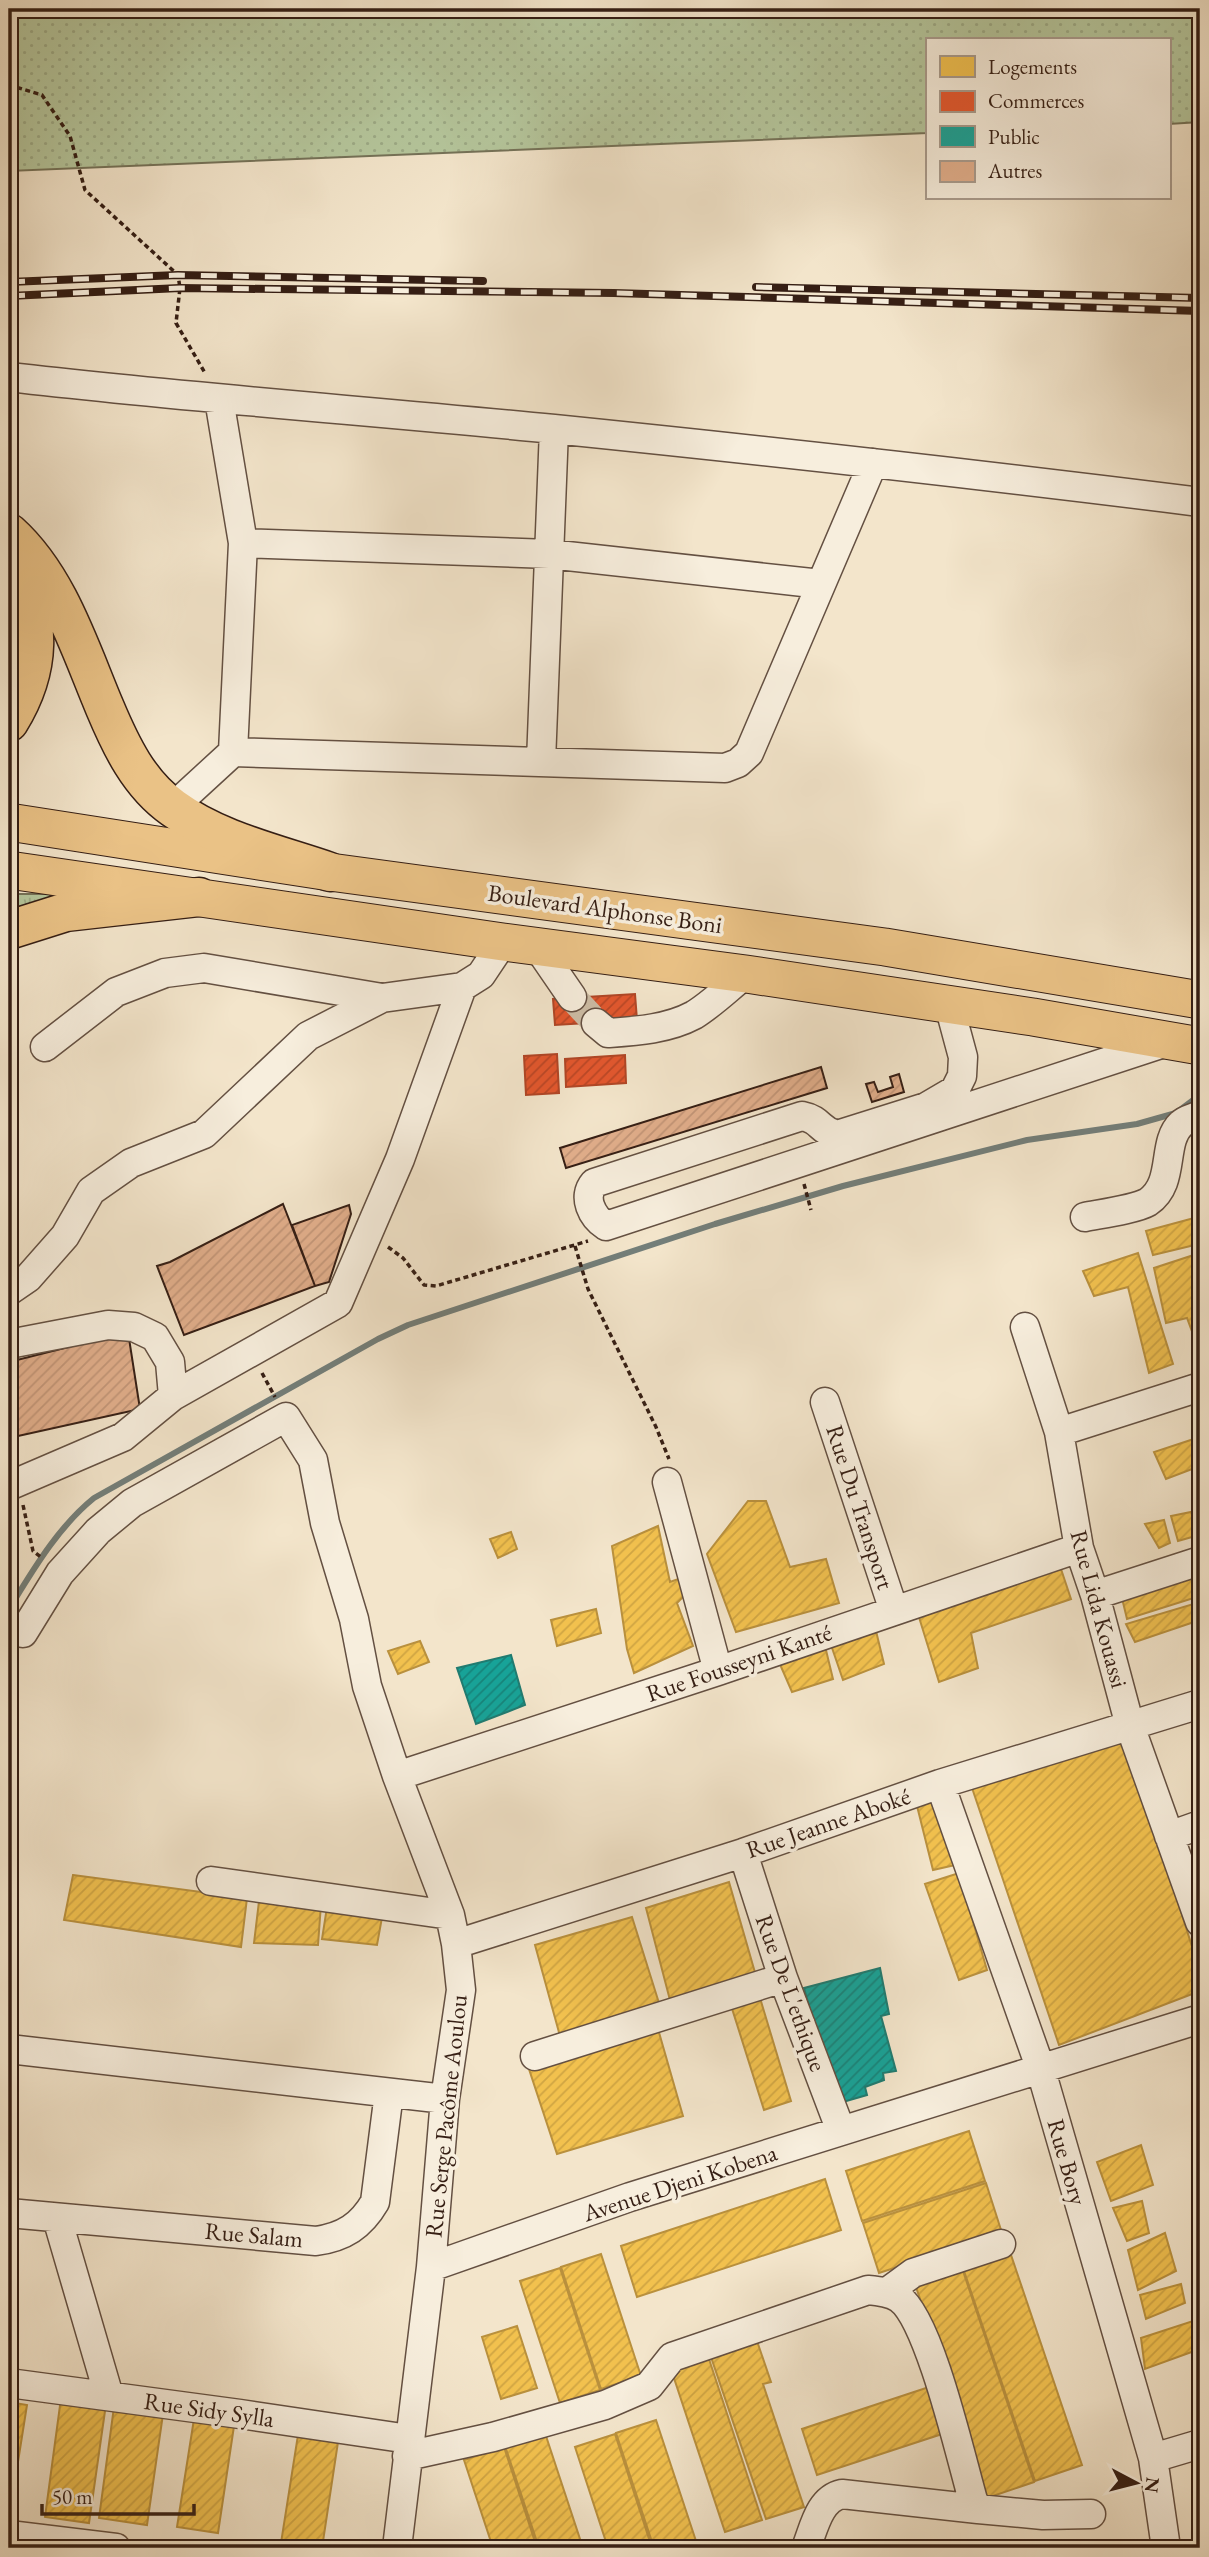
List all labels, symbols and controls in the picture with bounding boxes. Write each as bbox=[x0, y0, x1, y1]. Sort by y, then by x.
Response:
legend bbox=[926, 38, 1170, 200]
text: Logements bbox=[988, 53, 1077, 80]
text: Commerces bbox=[988, 87, 1085, 114]
text: Public bbox=[988, 123, 1040, 150]
text: Autres bbox=[987, 157, 1042, 184]
street label: Boulevard Alphonse Boni bbox=[486, 877, 724, 940]
street label: Rue Du Transport bbox=[819, 1421, 902, 1593]
street label: Rue Lida Kouassi bbox=[1064, 1527, 1135, 1691]
street label: Rue Fousseyni Kanté bbox=[642, 1616, 836, 1709]
street label: Rue Jeanne Aboké bbox=[742, 1780, 914, 1865]
street label: Rue De L'ethique bbox=[749, 1910, 834, 2076]
street label: Rue Serge Pacôme Aoulou bbox=[417, 1993, 474, 2239]
street label: Rue Bory bbox=[1040, 2115, 1095, 2209]
street label: Avenue Djeni Kobena bbox=[578, 2136, 781, 2229]
street label: Rue Salam bbox=[204, 2215, 305, 2254]
street label: Rue Sidy Sylla bbox=[142, 2385, 277, 2434]
north arrow bbox=[1100, 2448, 1170, 2518]
scale bar bbox=[42, 2473, 194, 2517]
text: N bbox=[1139, 2476, 1166, 2495]
text: 50 m bbox=[52, 2483, 93, 2510]

